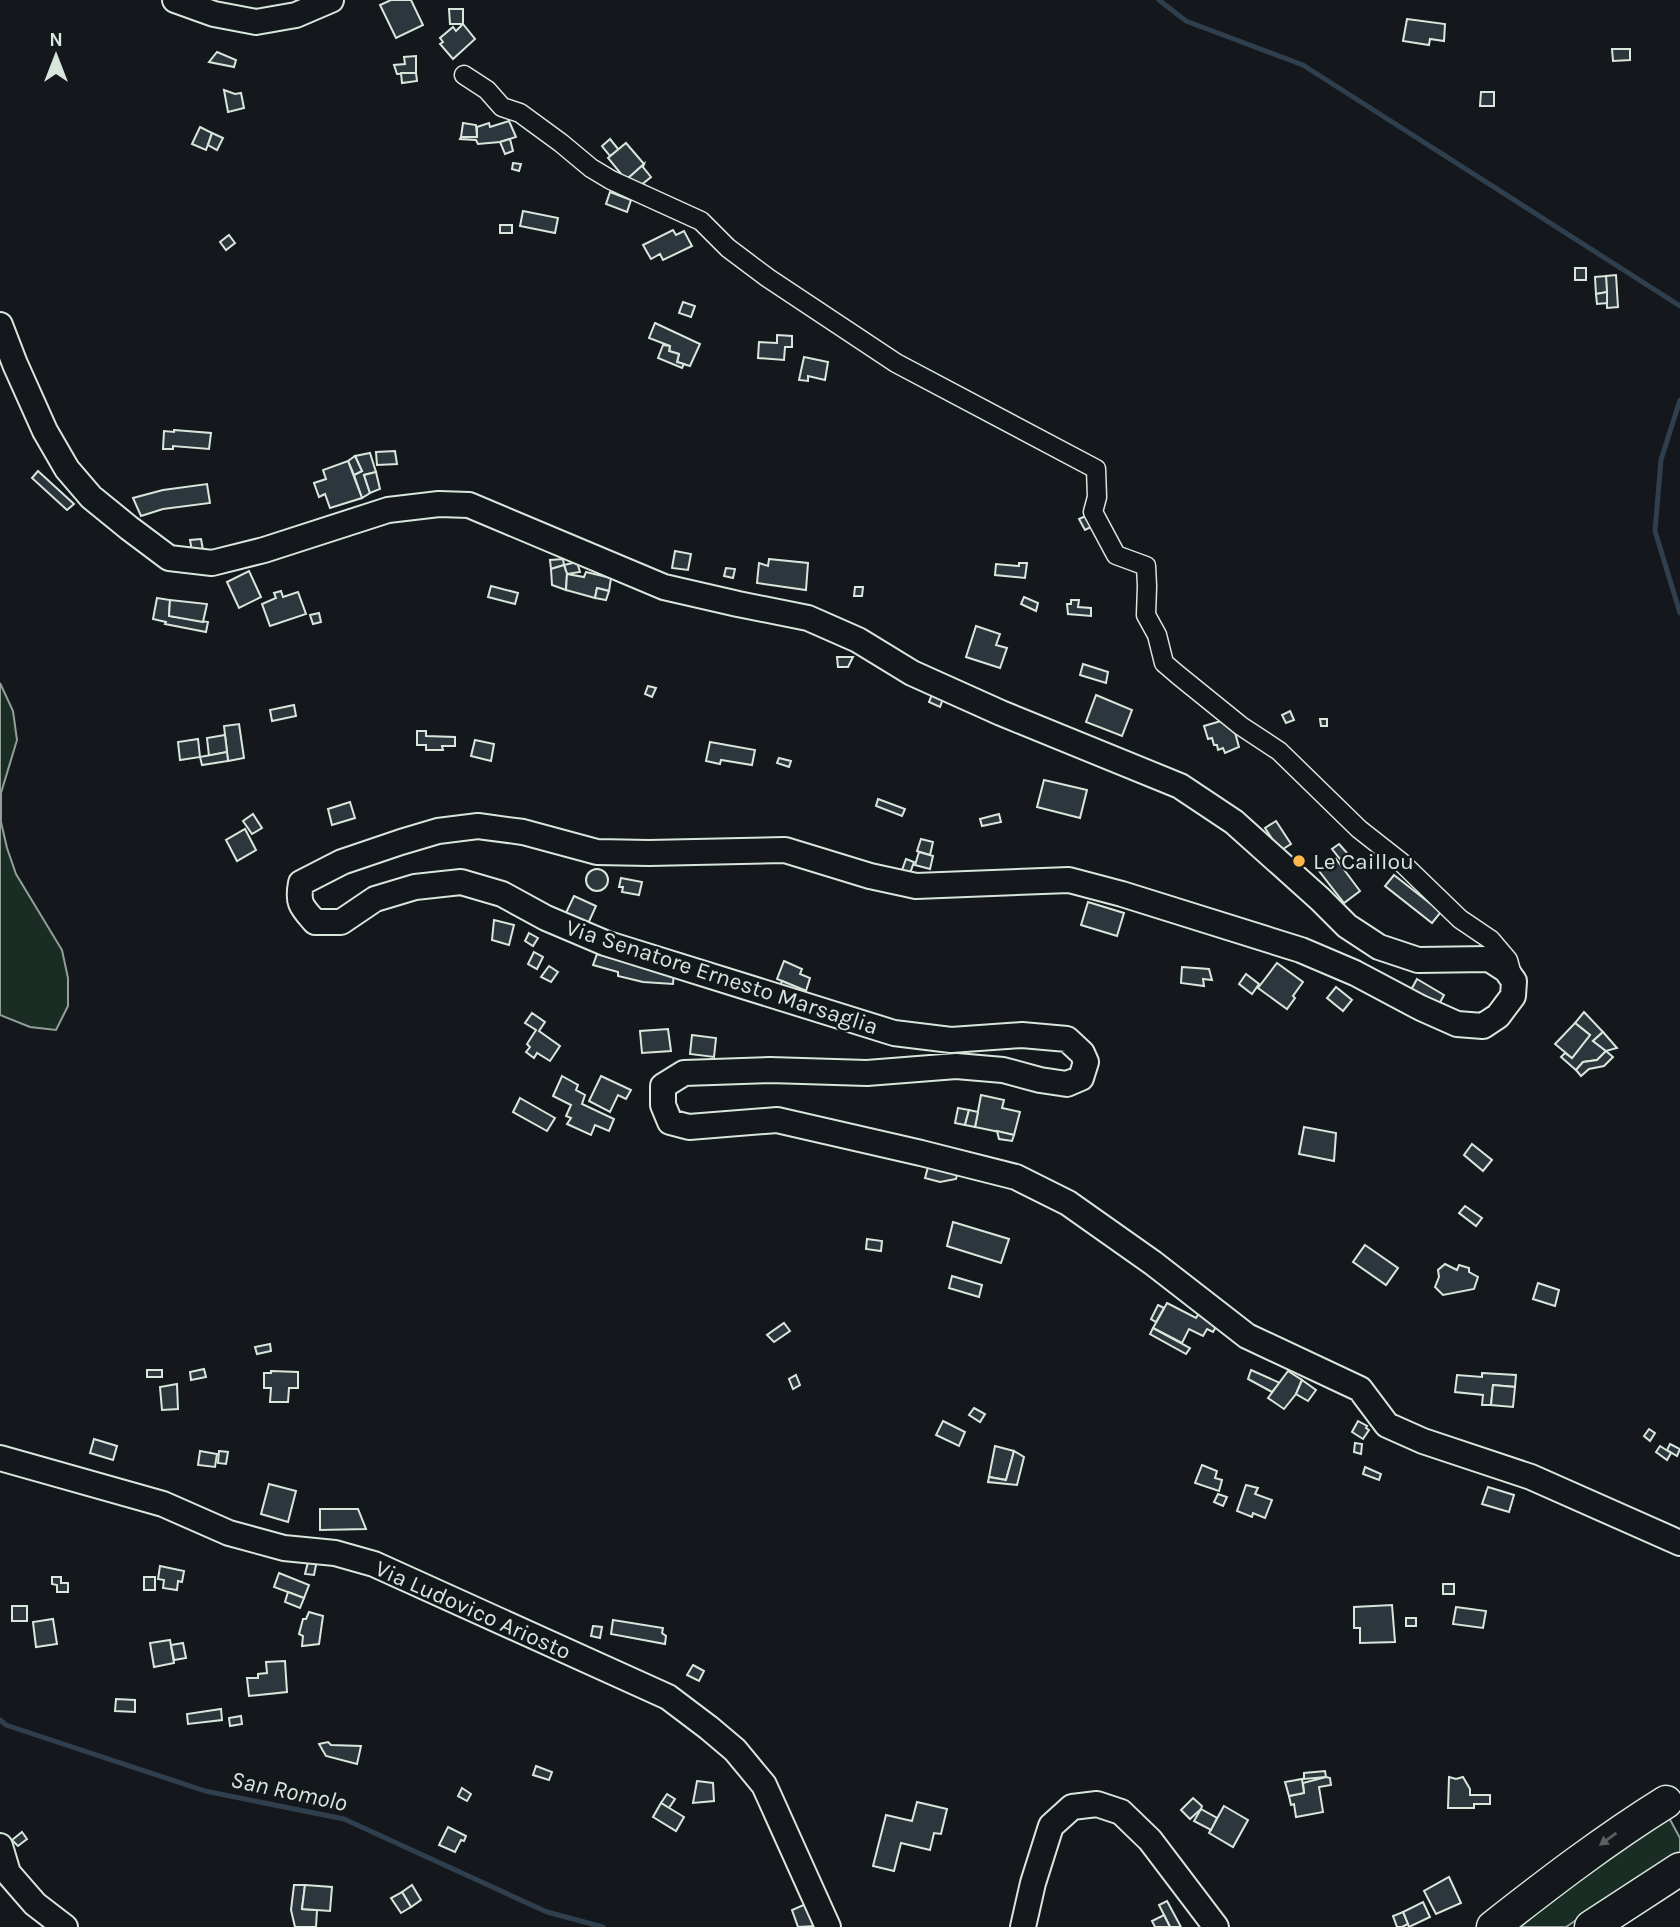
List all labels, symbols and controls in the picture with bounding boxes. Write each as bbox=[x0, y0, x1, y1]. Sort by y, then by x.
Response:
north arrow bbox=[21, 21, 91, 91]
text: N bbox=[49, 29, 63, 51]
place label: Le Caillou bbox=[1313, 848, 1414, 875]
marker: Le Caillou bbox=[1291, 853, 1307, 869]
street label: Via Senatore Ernesto Marsaglia bbox=[562, 914, 882, 1040]
street label: Via Ludovico Ariosto bbox=[371, 1555, 575, 1665]
water label: San Romolo bbox=[228, 1765, 350, 1817]
one-way arrow bbox=[1599, 1832, 1617, 1846]

